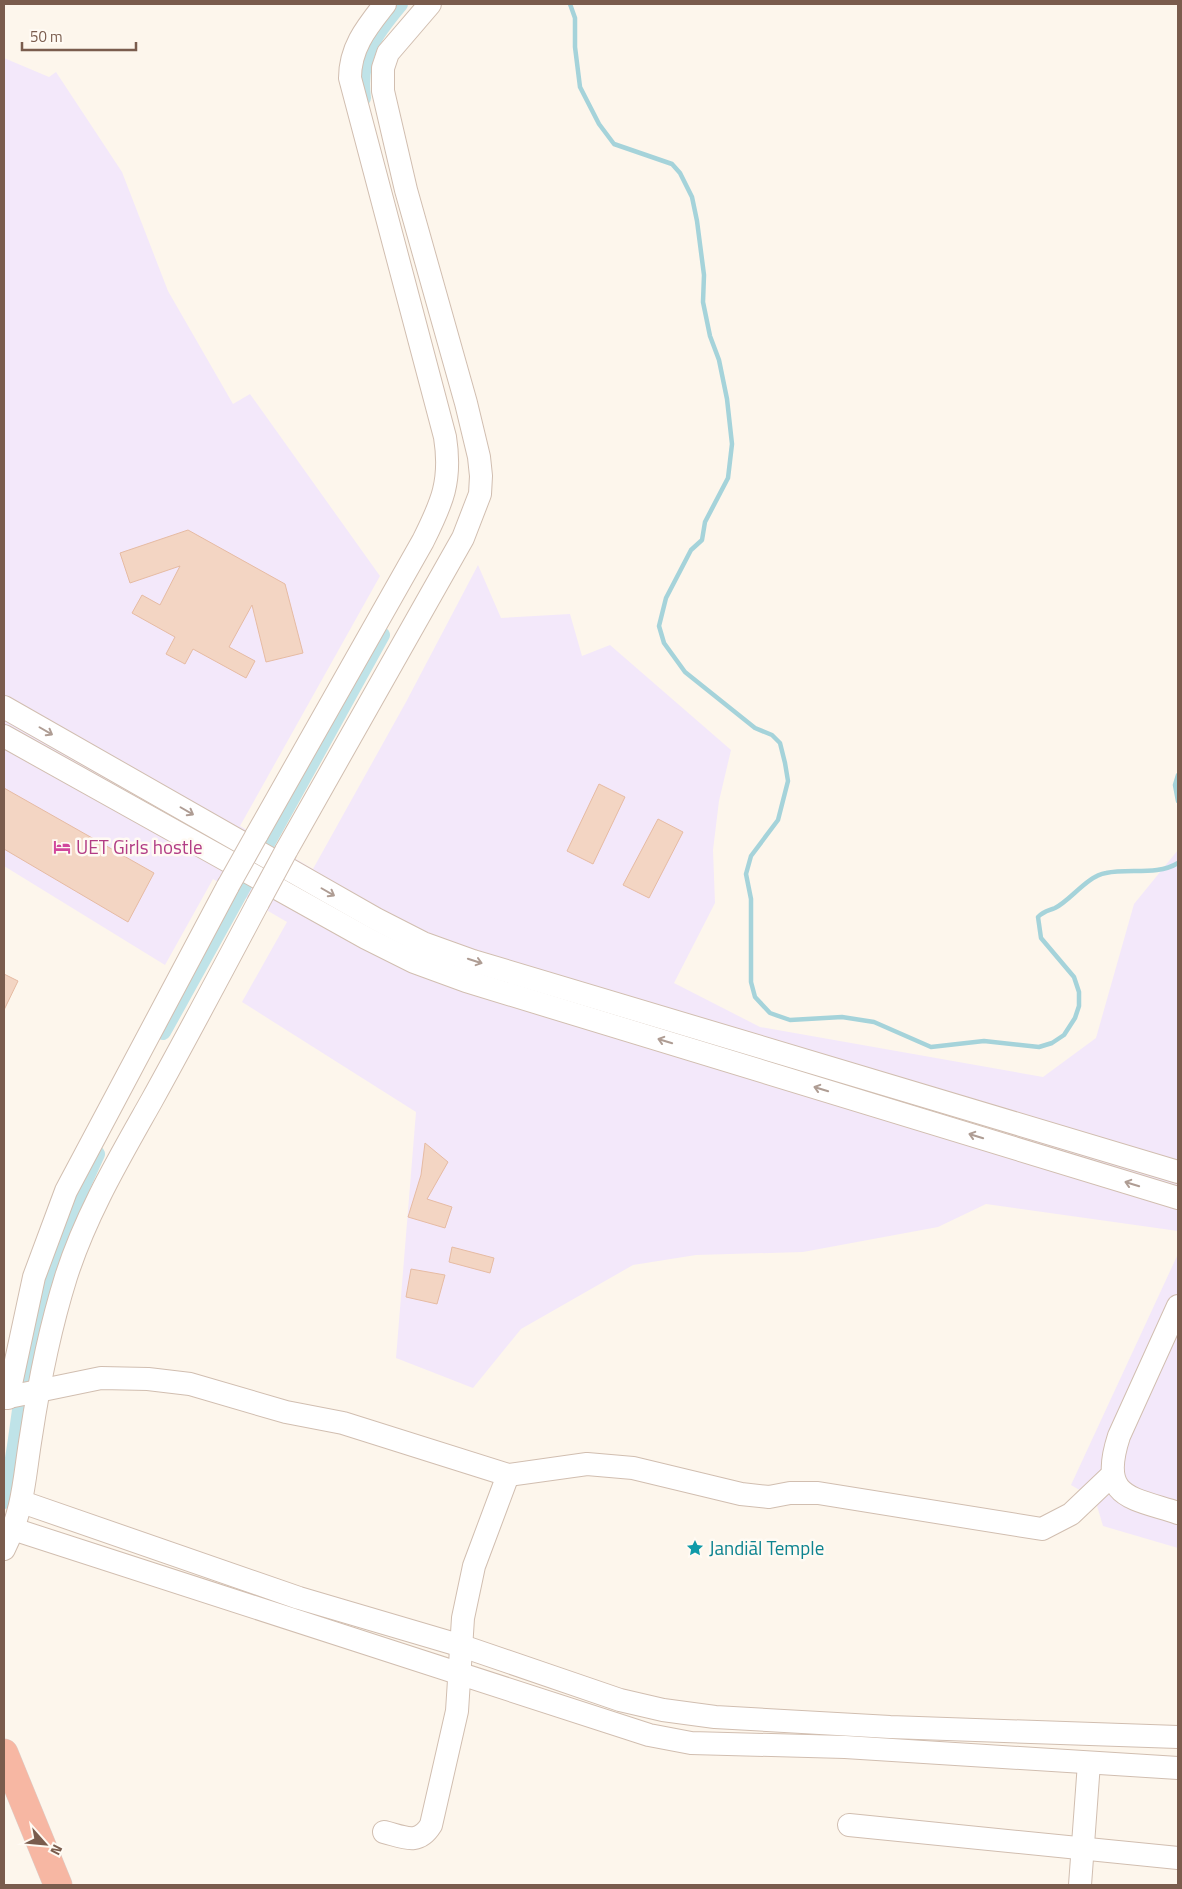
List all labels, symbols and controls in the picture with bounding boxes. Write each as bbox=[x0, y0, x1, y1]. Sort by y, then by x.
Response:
scale bar bbox=[22, 20, 136, 52]
text: 50 m bbox=[30, 25, 63, 48]
one-way arrow bbox=[38, 727, 53, 736]
one-way arrow bbox=[180, 807, 194, 817]
place label: UET Girls hostle bbox=[76, 832, 202, 861]
hotel icon: UET Girls hostle bbox=[52, 837, 72, 857]
one-way arrow bbox=[321, 887, 336, 897]
one-way arrow bbox=[466, 957, 482, 967]
one-way arrow bbox=[658, 1036, 674, 1046]
one-way arrow bbox=[813, 1083, 829, 1093]
one-way arrow bbox=[969, 1131, 985, 1141]
one-way arrow bbox=[1124, 1178, 1140, 1188]
place label: Jandiāl Temple bbox=[709, 1533, 824, 1562]
place icon: Jandiāl Temple bbox=[685, 1538, 705, 1558]
north arrow bbox=[20, 1819, 70, 1869]
text: N bbox=[45, 1841, 69, 1859]

